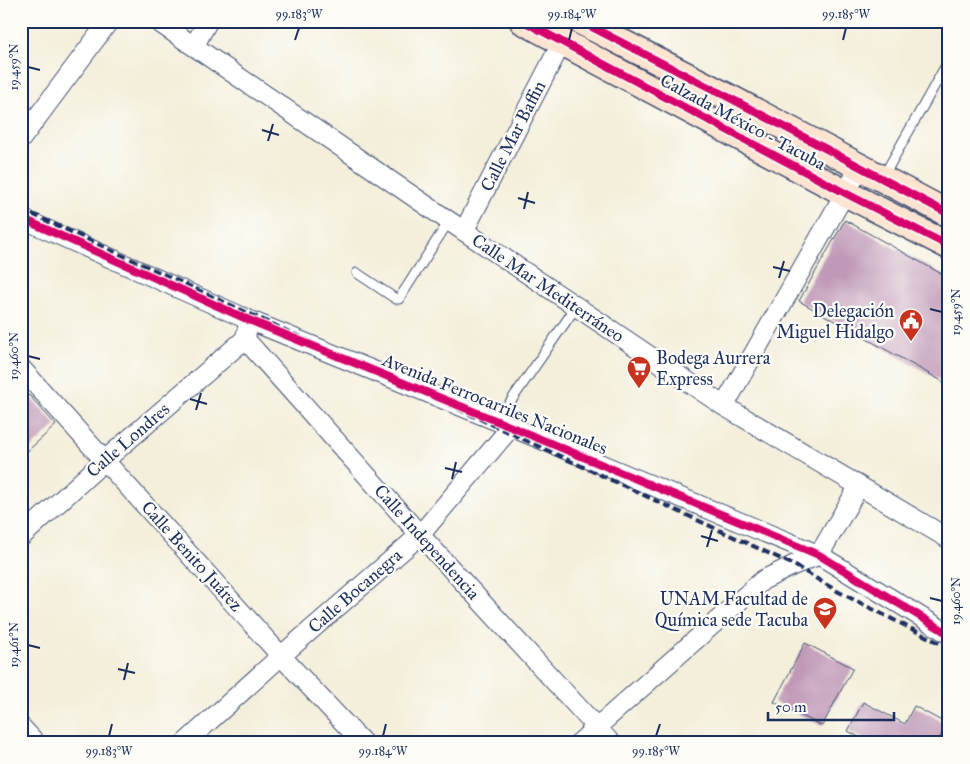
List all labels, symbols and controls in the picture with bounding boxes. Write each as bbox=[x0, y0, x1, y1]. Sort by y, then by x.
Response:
text: 99.183°W bbox=[275, 7, 323, 21]
text: 99.184°W bbox=[548, 7, 597, 21]
text: 99.185°W bbox=[822, 7, 871, 21]
text: 19.459°N bbox=[7, 44, 21, 90]
street label: Calzada México - Tacuba bbox=[657, 69, 830, 175]
street label: Calle Mar Baffin bbox=[476, 77, 550, 195]
street label: Calle Mar Mediterráneo bbox=[468, 229, 628, 347]
text: 19.459°N bbox=[949, 289, 963, 335]
place label: Delegación Miguel Hidalgo bbox=[777, 300, 894, 344]
public building icon: Delegación Miguel Hidalgo bbox=[898, 308, 924, 342]
text: 19.460°N bbox=[7, 332, 21, 380]
place label: Bodega Aurrera Express bbox=[656, 347, 771, 390]
street label: Avenida Ferrocarriles Nacionales bbox=[378, 348, 611, 459]
supermarket icon: Bodega Aurrera Express bbox=[626, 355, 652, 389]
street label: Calle Londres bbox=[82, 398, 174, 482]
street label: Calle Independencia bbox=[369, 480, 485, 604]
street label: Calle Benito Juárez bbox=[136, 496, 247, 616]
street label: Calle Bocanegra bbox=[304, 544, 407, 639]
text: 19.460°N bbox=[949, 577, 963, 625]
place label: UNAM Facultad de Química sede Tacuba bbox=[655, 588, 808, 631]
school or university icon: UNAM Facultad de Química sede Tacuba bbox=[812, 596, 838, 630]
text: 19.461°N bbox=[7, 622, 21, 668]
scale bar bbox=[768, 689, 894, 721]
text: 50 m bbox=[775, 698, 807, 716]
text: 99.183°W bbox=[85, 744, 133, 758]
text: 99.184°W bbox=[359, 744, 408, 758]
text: 99.185°W bbox=[632, 744, 681, 758]

